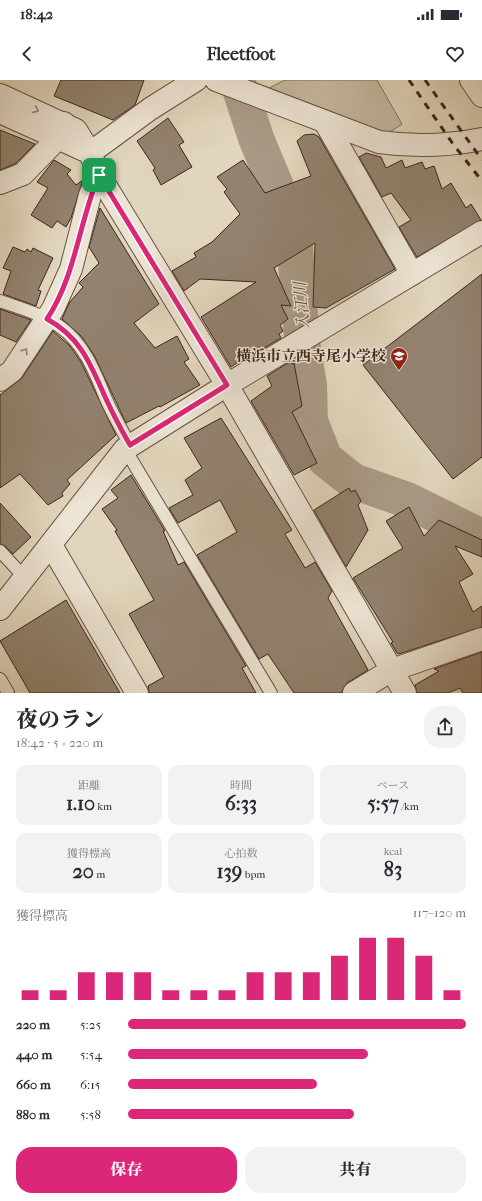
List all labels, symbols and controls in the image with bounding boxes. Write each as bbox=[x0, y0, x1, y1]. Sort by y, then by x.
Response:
text: 18:42 bbox=[20, 5, 53, 23]
icon: back bbox=[16, 43, 38, 65]
icon: heart bbox=[444, 43, 466, 65]
text: Fleetfoot bbox=[206, 44, 276, 65]
one-way arrow bbox=[32, 106, 39, 114]
pin bbox=[82, 158, 116, 192]
icon: arrive bbox=[88, 164, 110, 186]
water label: 入江川 bbox=[290, 279, 313, 331]
school or university icon: 横浜市立西寺尾小学校 bbox=[389, 346, 409, 371]
place label: 横浜市立西寺尾小学校 bbox=[236, 347, 386, 365]
one-way arrow bbox=[20, 348, 27, 355]
button: share bbox=[424, 706, 466, 748]
text: 夜のラン bbox=[16, 707, 104, 733]
text: 18:42 · 5 × 220 m bbox=[16, 735, 103, 750]
text: 距離 bbox=[78, 779, 100, 792]
text: 時間 bbox=[230, 779, 252, 792]
text: ペース bbox=[377, 779, 409, 792]
text: 1.10 bbox=[66, 792, 95, 815]
text: 6:33 bbox=[225, 792, 257, 815]
text: 5:57 bbox=[367, 792, 399, 815]
text: km bbox=[95, 800, 112, 813]
text: /km bbox=[399, 800, 419, 813]
text: kcal bbox=[384, 845, 402, 858]
text: 獲得標高 bbox=[67, 847, 111, 860]
text: 心拍数 bbox=[225, 847, 258, 860]
text: 83 bbox=[384, 858, 402, 881]
text: 20 bbox=[73, 860, 94, 883]
text: 139 bbox=[216, 860, 242, 883]
text: m bbox=[94, 868, 105, 881]
text: bpm bbox=[242, 868, 266, 881]
text: 117–120 m bbox=[413, 905, 466, 920]
text: 獲得標高 bbox=[16, 908, 68, 923]
text: 220 m bbox=[16, 1017, 50, 1032]
text: 5:25 bbox=[80, 1017, 101, 1032]
text: 440 m bbox=[16, 1047, 52, 1062]
text: 5:54 bbox=[80, 1047, 102, 1062]
text: 660 m bbox=[16, 1077, 51, 1092]
text: 6:15 bbox=[80, 1077, 100, 1092]
text: 880 m bbox=[16, 1107, 50, 1122]
text: 5:58 bbox=[80, 1107, 101, 1122]
button: 保存 bbox=[16, 1147, 237, 1193]
button: 共有 bbox=[245, 1147, 466, 1193]

